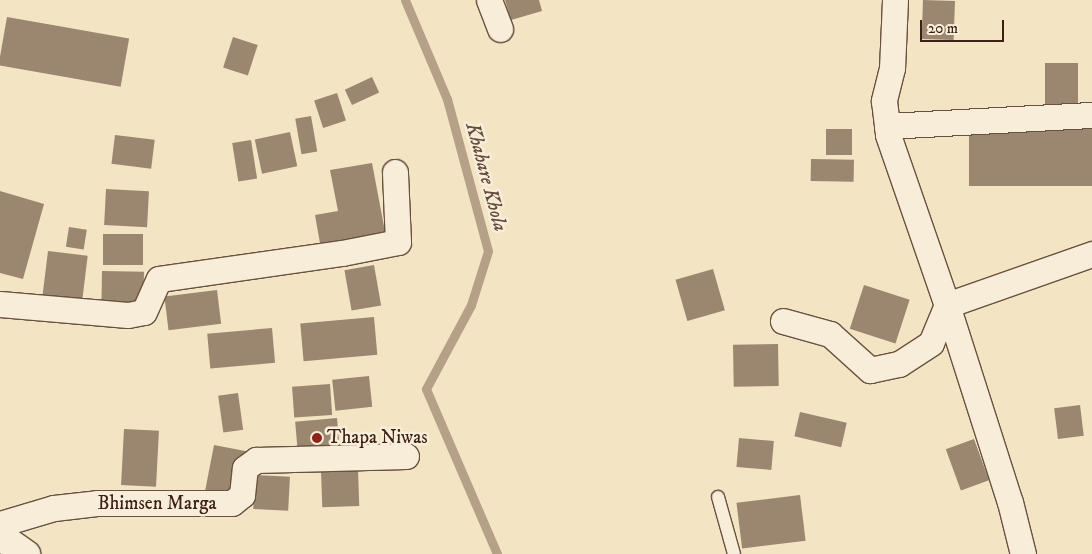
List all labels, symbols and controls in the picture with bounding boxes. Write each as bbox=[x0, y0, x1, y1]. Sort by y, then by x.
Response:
scale bar bbox=[922, 10, 1006, 42]
text: 20 m bbox=[928, 19, 958, 38]
water label: Khahare Khola bbox=[460, 120, 512, 234]
place label: Thapa Niwas bbox=[327, 427, 428, 449]
marker: Thapa Niwas bbox=[311, 432, 323, 444]
street label: Bhimsen Marga bbox=[97, 493, 217, 515]

